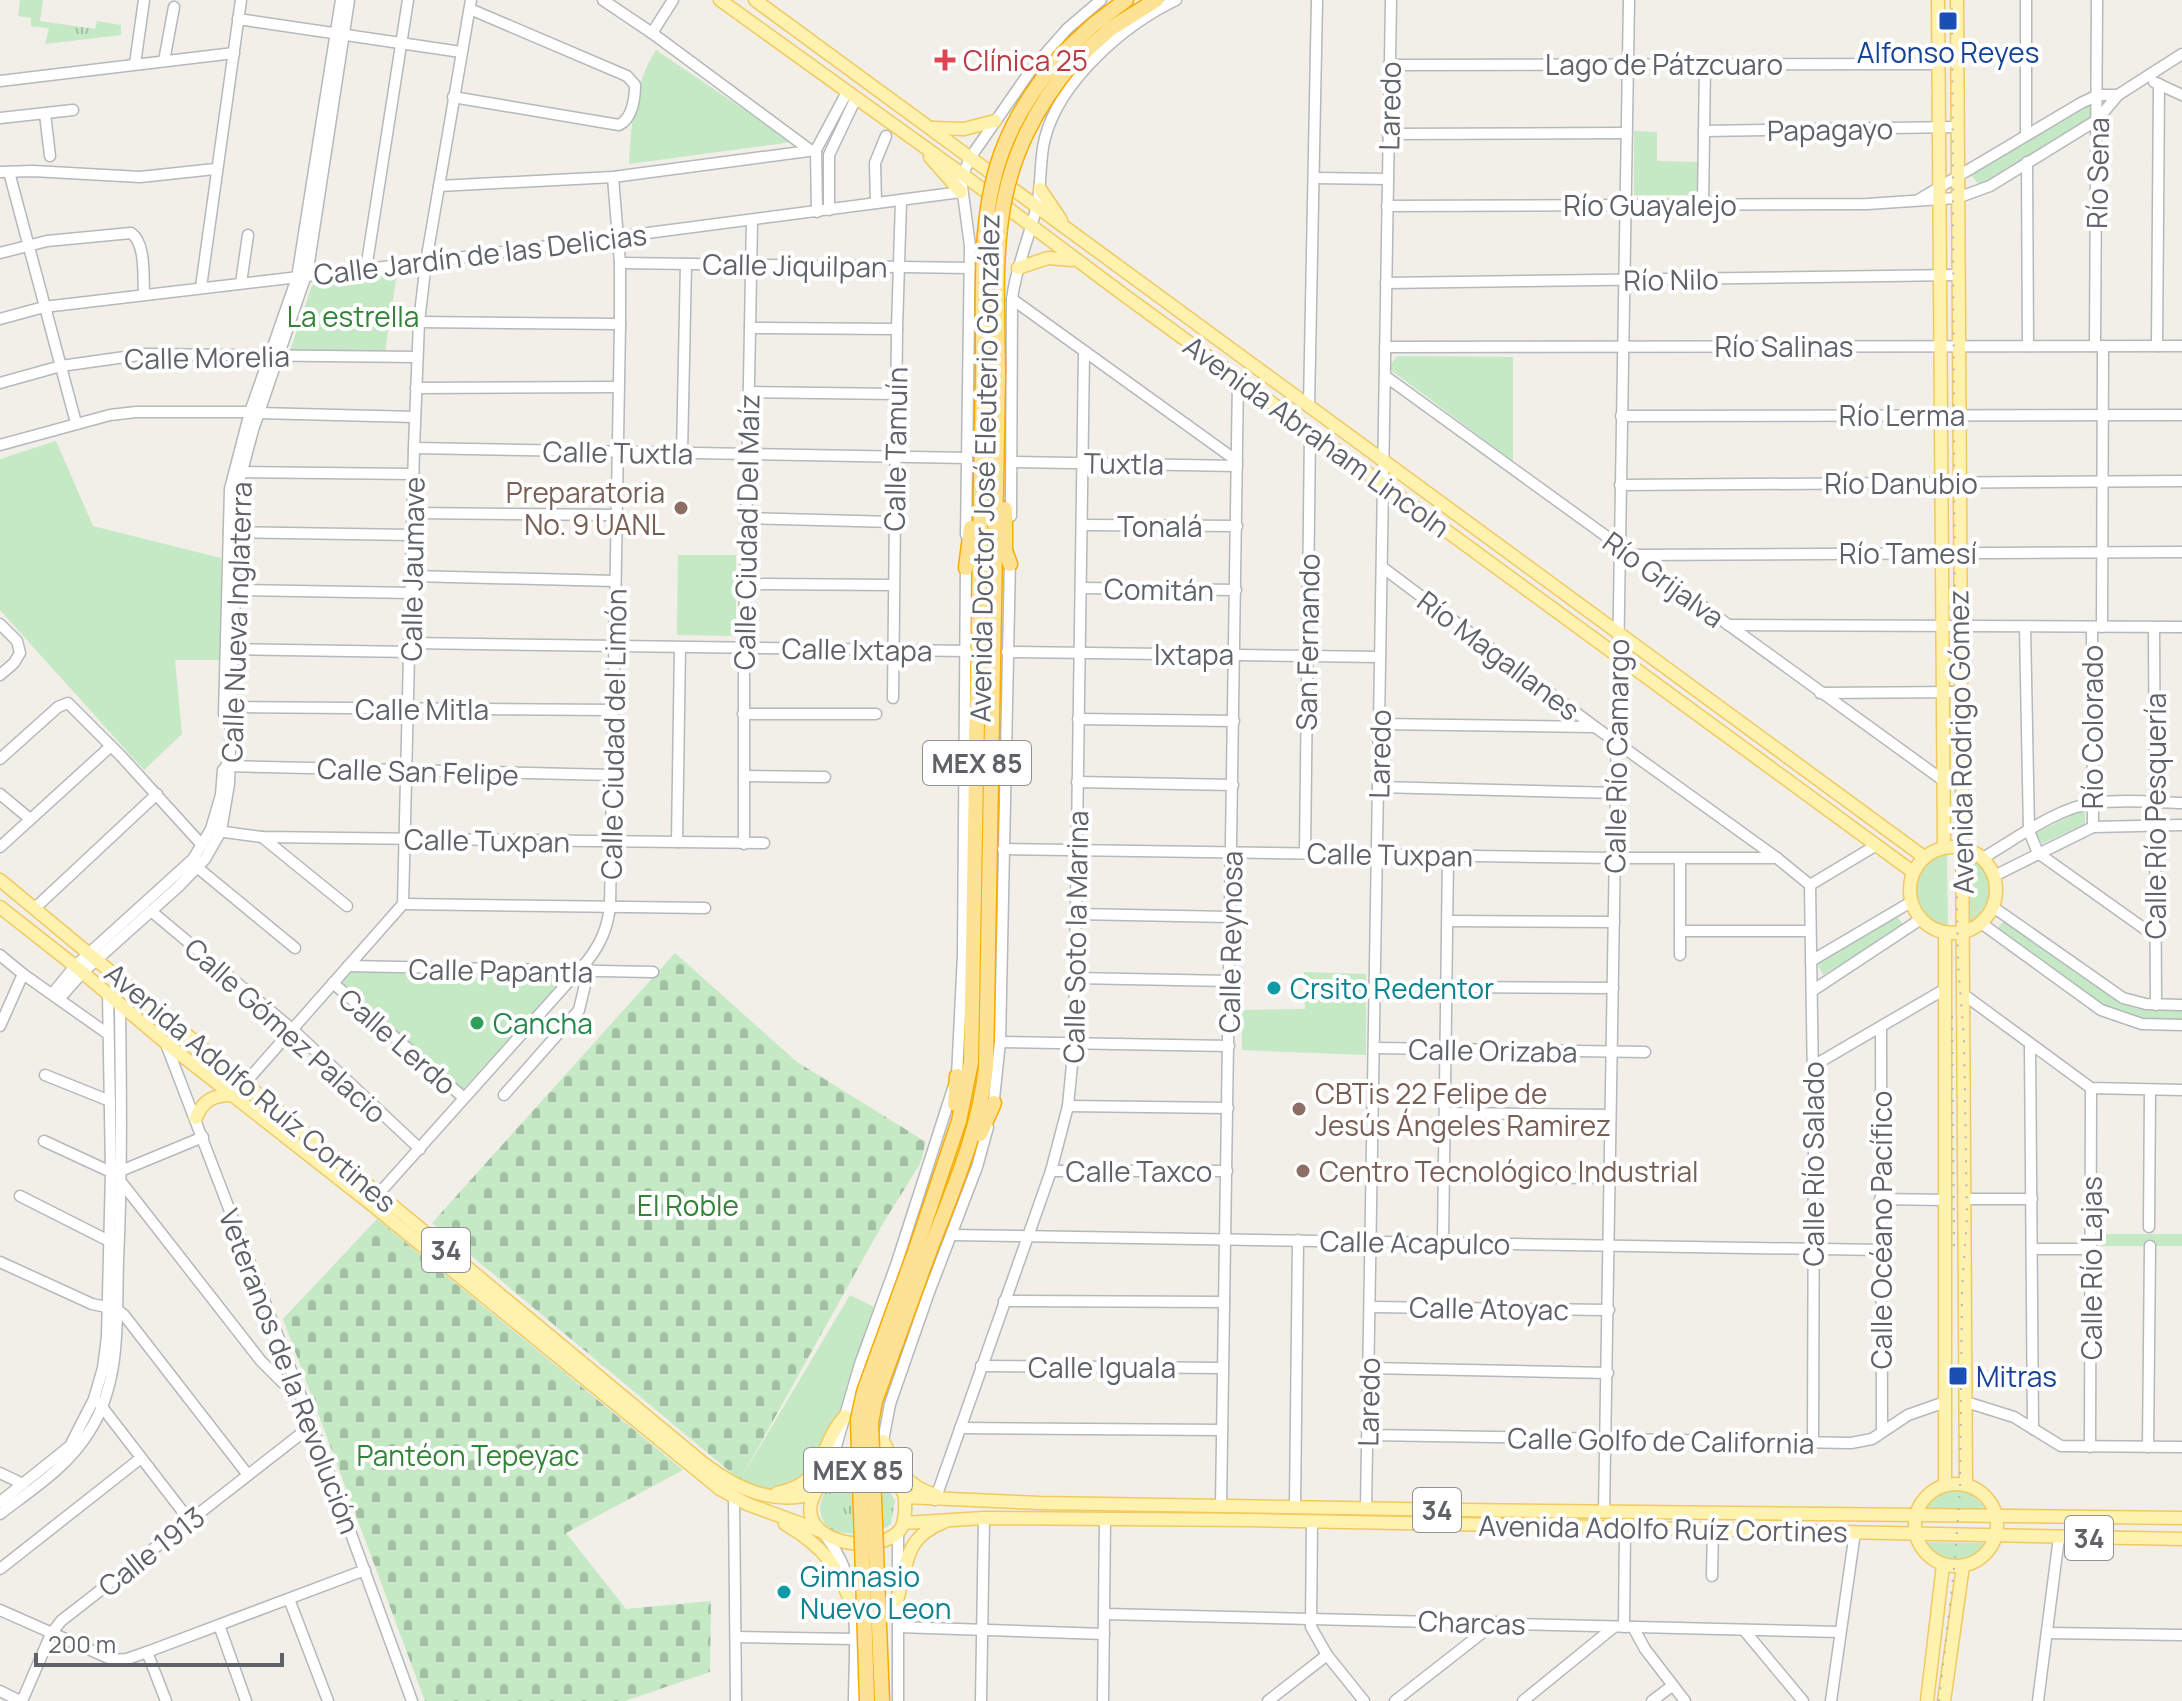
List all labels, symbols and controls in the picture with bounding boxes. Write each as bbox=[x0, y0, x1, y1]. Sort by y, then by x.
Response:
marker: Alfonso Reyes bbox=[1937, 10, 1959, 32]
place label: Alfonso Reyes bbox=[1857, 33, 2039, 71]
place label: Clínica 25 bbox=[963, 41, 1088, 79]
street label: Lago de Pátzcuaro bbox=[1545, 45, 1783, 83]
marker: Clínica 25 bbox=[934, 49, 956, 71]
street label: Laredo bbox=[1369, 61, 1409, 151]
street label: Papagayo bbox=[1767, 109, 1893, 149]
street label: Río Sena bbox=[2077, 117, 2117, 229]
street label: Río Guayalejo bbox=[1563, 186, 1737, 224]
street label: Avenida Doctor José Eleuterio González bbox=[961, 213, 1007, 723]
street label: Calle Jardín de las Delicias bbox=[311, 215, 649, 293]
street label: Calle Jiquilpan bbox=[702, 244, 888, 286]
street label: Río Nilo bbox=[1623, 259, 1719, 299]
park label: La estrella bbox=[287, 297, 419, 335]
street label: Avenida Abraham Lincoln bbox=[1176, 327, 1458, 545]
street label: Río Salinas bbox=[1714, 327, 1854, 365]
street label: Calle Morelia bbox=[124, 337, 290, 377]
street label: Calle Tamuín bbox=[875, 366, 915, 532]
street label: Calle Ciudad Del Maíz bbox=[725, 394, 767, 670]
street label: Río Lerma bbox=[1839, 396, 1965, 434]
street label: Calle Tuxtla bbox=[542, 432, 694, 472]
street label: Tuxtla bbox=[1084, 443, 1164, 483]
street label: Río Danubio bbox=[1824, 464, 1978, 502]
place label: Preparatoria No. 9 UANL bbox=[506, 473, 665, 543]
street label: Calle Jaumave bbox=[391, 476, 433, 662]
street label: Calle Nueva Inglaterra bbox=[212, 481, 260, 763]
marker: Preparatoria No. 9 UANL bbox=[672, 499, 690, 517]
street label: Tonalá bbox=[1117, 507, 1203, 545]
street label: Río Grijalva bbox=[1596, 522, 1732, 636]
street label: Río Tamesí bbox=[1839, 534, 1977, 572]
street label: San Fernando bbox=[1286, 553, 1328, 731]
street label: Comitán bbox=[1104, 569, 1214, 609]
street label: Río Magallanes bbox=[1410, 582, 1588, 728]
street label: Calle Ciudad del Limón bbox=[591, 588, 635, 880]
street label: Avenida Rodrigo Gómez bbox=[1938, 589, 1982, 895]
street label: Calle Ixtapa bbox=[781, 629, 933, 669]
street label: Ixtapa bbox=[1154, 635, 1234, 673]
street label: Calle Río Camargo bbox=[1595, 638, 1637, 874]
street label: Río Colorado bbox=[2073, 645, 2111, 809]
street label: Calle Mitla bbox=[355, 690, 489, 728]
street label: Calle Río Pesquería bbox=[2136, 693, 2174, 939]
street label: Laredo bbox=[1359, 709, 1399, 799]
road number: MEX 85 bbox=[923, 741, 1031, 785]
street label: Calle San Felipe bbox=[317, 748, 519, 794]
street label: Calle Soto la Marina bbox=[1054, 810, 1096, 1064]
street label: Calle Tuxpan bbox=[404, 820, 570, 860]
street label: Calle Tuxpan bbox=[1307, 834, 1473, 874]
street label: Calle Reynosa bbox=[1209, 851, 1251, 1033]
street label: Calle Gómez Palacio bbox=[177, 929, 395, 1131]
street label: Calle Papantla bbox=[408, 949, 594, 991]
street label: Avenida Adolfo Ruíz Cortines bbox=[97, 954, 405, 1220]
place label: Crsito Redentor bbox=[1290, 969, 1494, 1007]
street label: Calle Lerdo bbox=[331, 979, 465, 1103]
marker: Crsito Redentor bbox=[1265, 979, 1283, 997]
place label: Cancha bbox=[493, 1004, 593, 1042]
marker: Cancha bbox=[468, 1014, 486, 1032]
street label: Calle Orizaba bbox=[1408, 1030, 1578, 1070]
street label: Calle Río Salado bbox=[1794, 1061, 1832, 1267]
place label: CBTis 22 Felipe de Jesús Ángeles Ramirez bbox=[1315, 1074, 1611, 1144]
street label: Calle Océano Pacífico bbox=[1862, 1091, 1900, 1369]
marker: CBTis 22 Felipe de Jesús Ángeles Ramirez bbox=[1290, 1100, 1308, 1118]
street label: Calle Taxco bbox=[1066, 1152, 1212, 1190]
place label: Centro Tecnológico Industrial bbox=[1319, 1152, 1699, 1190]
marker: Centro Tecnológico Industrial bbox=[1294, 1162, 1312, 1180]
street label: Calle Río Lajas bbox=[2072, 1176, 2110, 1360]
park label: El Roble bbox=[637, 1186, 739, 1224]
street label: Veteranos de la Revolución bbox=[210, 1203, 370, 1539]
street label: Calle Acapulco bbox=[1319, 1221, 1511, 1263]
road number: 34 bbox=[422, 1228, 470, 1272]
street label: Calle Atoyac bbox=[1409, 1288, 1569, 1328]
street label: Calle Iguala bbox=[1028, 1348, 1176, 1386]
street label: Laredo bbox=[1348, 1357, 1388, 1447]
place label: Mitras bbox=[1976, 1357, 2057, 1395]
marker: Mitras bbox=[1947, 1365, 1969, 1387]
street label: Calle Golfo de California bbox=[1507, 1418, 1815, 1462]
park label: Pantéon Tepeyac bbox=[356, 1436, 580, 1474]
road number: MEX 85 bbox=[804, 1448, 912, 1492]
road number: 34 bbox=[1413, 1488, 1461, 1532]
street label: Calle 1913 bbox=[90, 1497, 212, 1605]
street label: Avenida Adolfo Ruíz Cortines bbox=[1478, 1506, 1848, 1550]
road number: 34 bbox=[2065, 1516, 2113, 1560]
place label: Gimnasio Nuevo Leon bbox=[800, 1557, 951, 1627]
marker: Gimnasio Nuevo Leon bbox=[775, 1583, 793, 1601]
street label: Charcas bbox=[1418, 1601, 1526, 1643]
scale bar bbox=[36, 1617, 282, 1667]
text: 200 m bbox=[48, 1627, 116, 1660]

